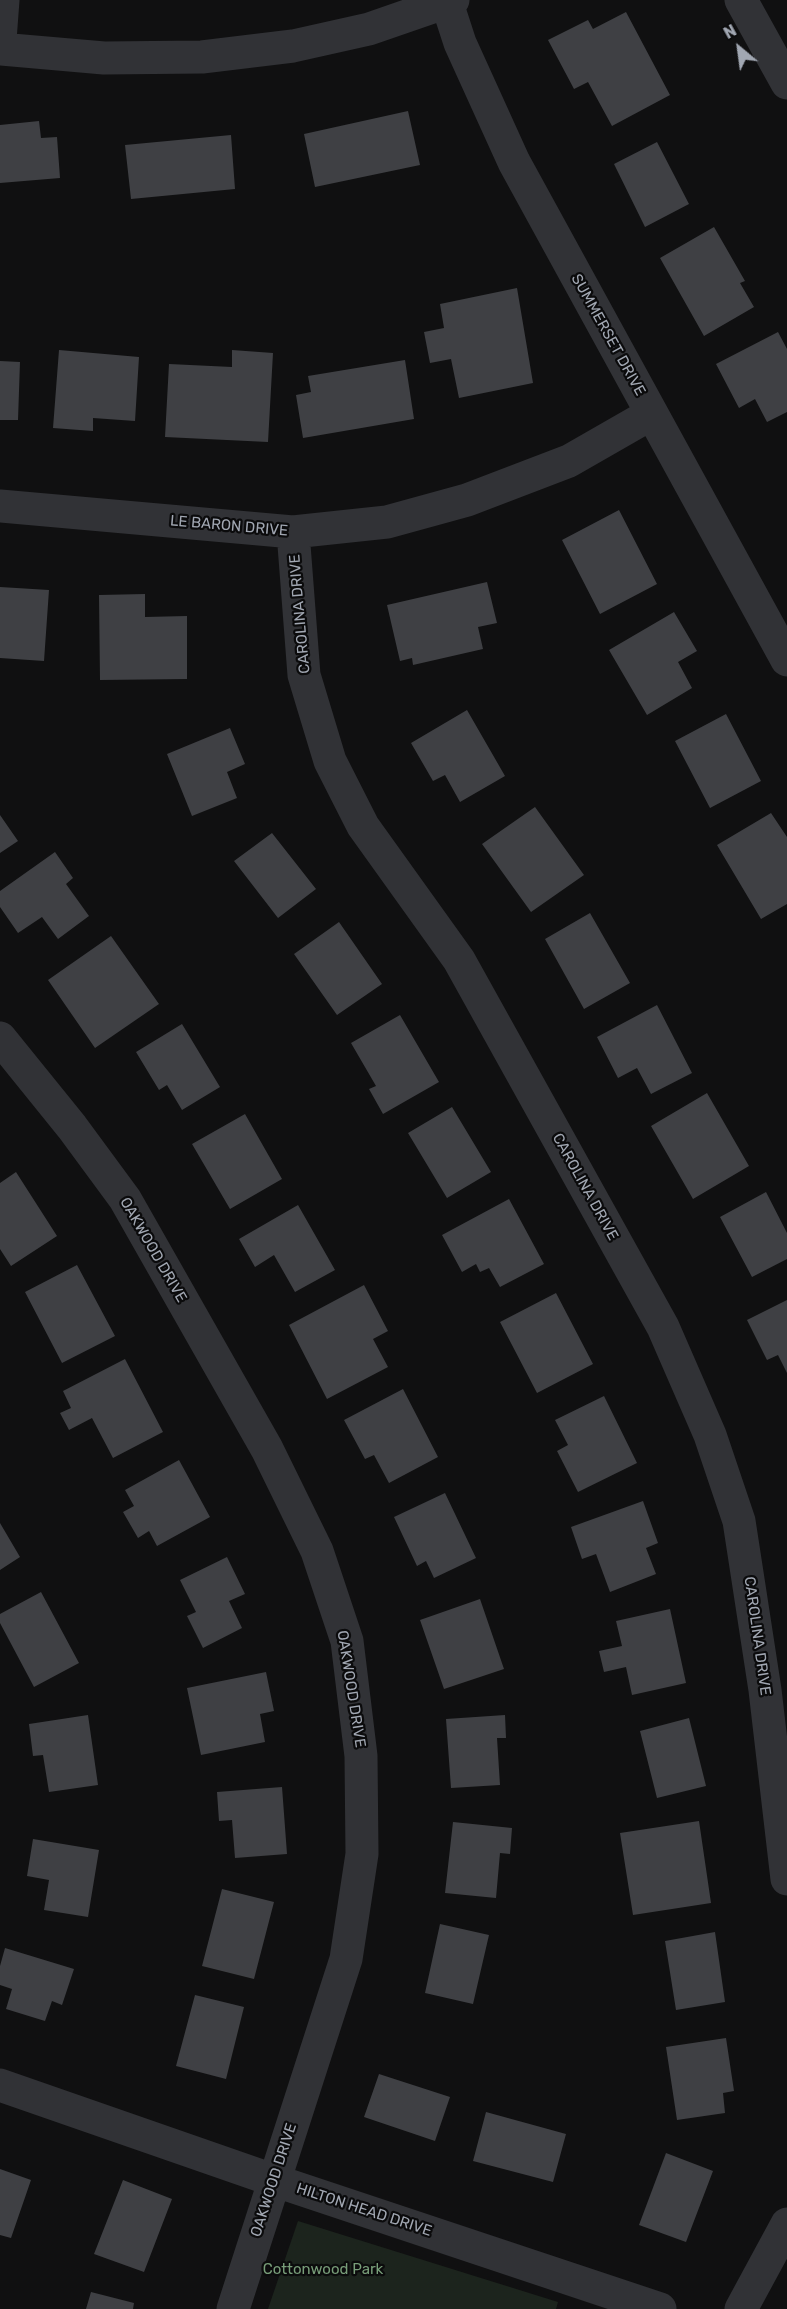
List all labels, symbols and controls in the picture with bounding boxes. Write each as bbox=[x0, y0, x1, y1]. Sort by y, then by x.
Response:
north arrow bbox=[709, 18, 769, 78]
text: N bbox=[720, 21, 740, 43]
street label: SUMMERSET DRIVE bbox=[567, 271, 649, 399]
street label: LE BARON DRIVE bbox=[169, 512, 289, 540]
street label: CAROLINA DRIVE bbox=[286, 554, 314, 674]
street label: CAROLINA DRIVE bbox=[548, 1130, 622, 1244]
street label: OAKWOOD DRIVE bbox=[116, 1194, 190, 1306]
street label: CAROLINA DRIVE bbox=[740, 1575, 774, 1697]
street label: OAKWOOD DRIVE bbox=[333, 1629, 369, 1749]
street label: OAKWOOD DRIVE bbox=[247, 2121, 301, 2239]
street label: HILTON HEAD DRIVE bbox=[294, 2180, 434, 2240]
park label: Cottonwood Park bbox=[263, 2261, 383, 2279]

